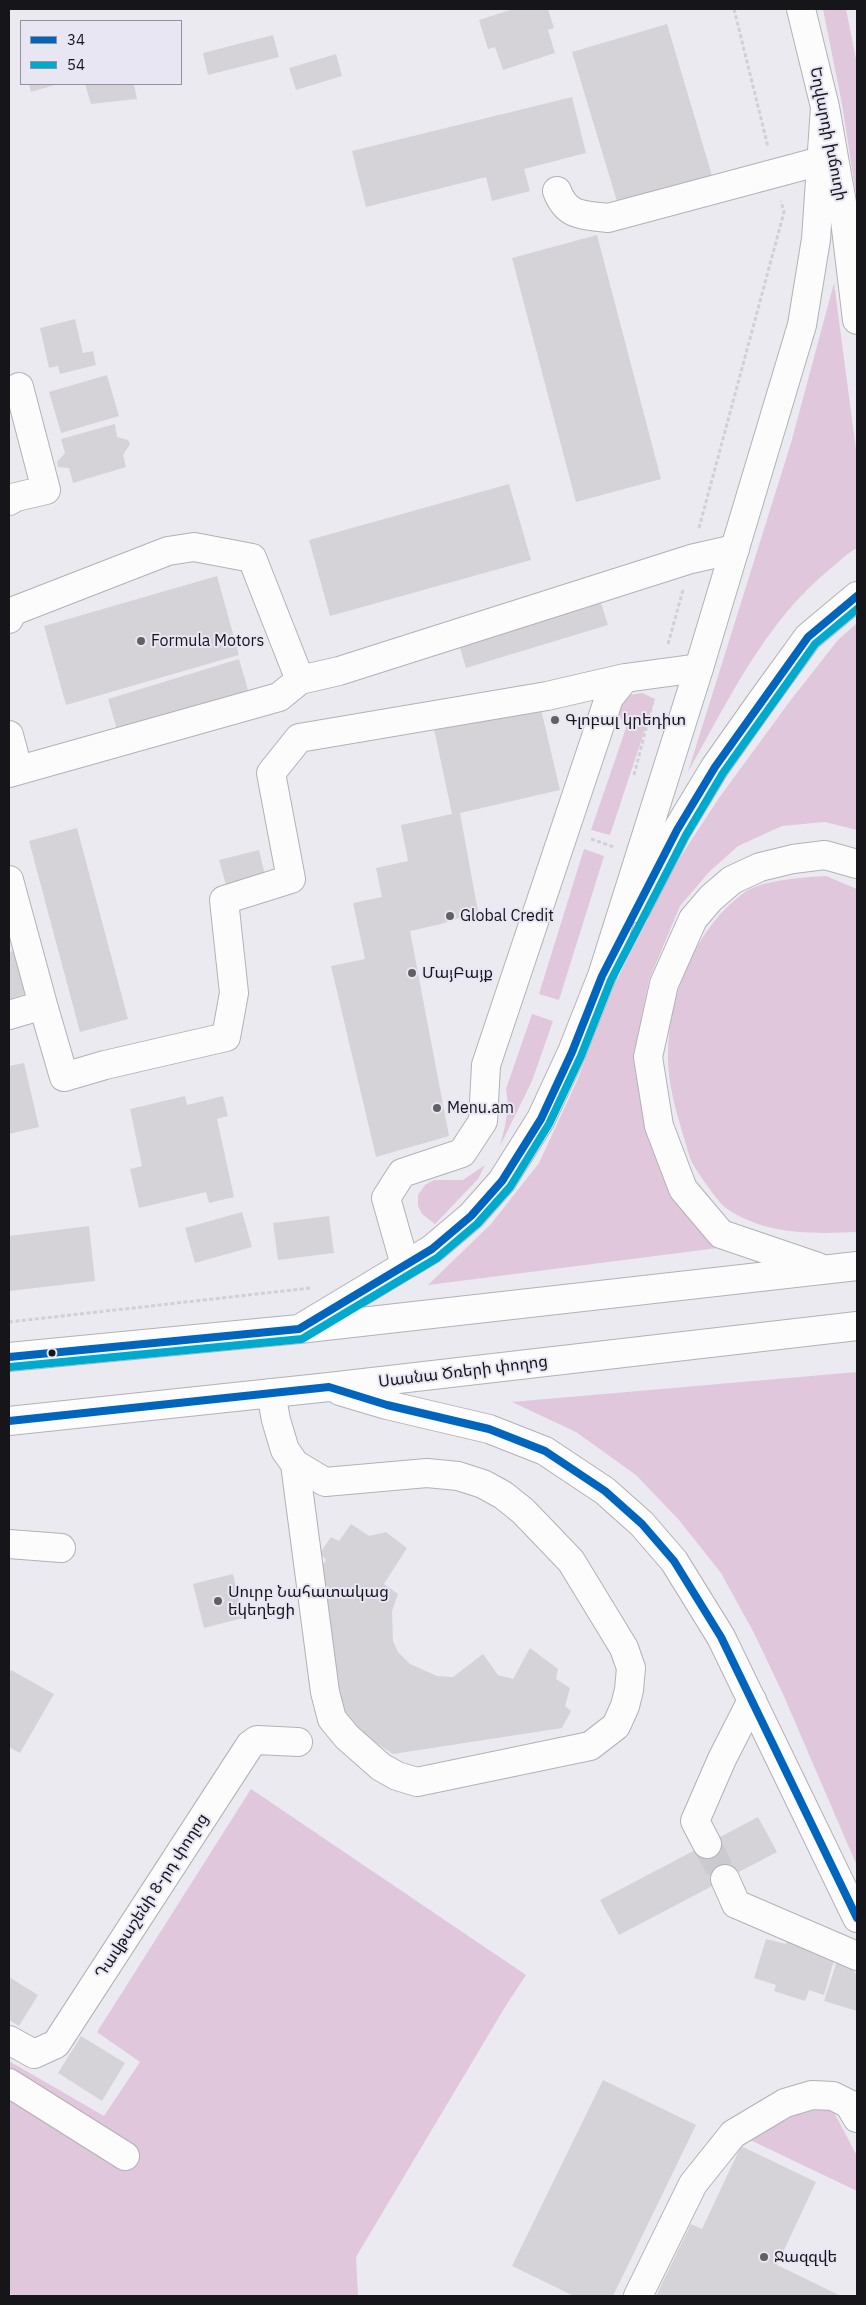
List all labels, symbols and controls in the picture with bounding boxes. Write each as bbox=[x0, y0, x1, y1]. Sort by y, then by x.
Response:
legend bbox=[20, 20, 182, 85]
text: 34 bbox=[67, 30, 85, 49]
text: 54 bbox=[67, 55, 85, 74]
street label: Եղվարդի խճուղի bbox=[806, 65, 850, 203]
place label: Formula Motors bbox=[151, 631, 264, 651]
marker: Formula Motors bbox=[135, 635, 147, 647]
place label: Գլոբալ կրեդիտ bbox=[565, 710, 686, 730]
marker: Գլոբալ կրեդիտ bbox=[549, 714, 561, 726]
place label: Global Credit bbox=[460, 906, 554, 926]
marker: Global Credit bbox=[444, 910, 456, 922]
place label: ՄայԲայք bbox=[422, 963, 493, 983]
marker: ՄայԲայք bbox=[406, 967, 418, 979]
place label: Menu.am bbox=[447, 1098, 514, 1118]
marker: Menu.am bbox=[431, 1102, 443, 1114]
unlabelled marker bbox=[47, 1348, 57, 1358]
street label: Սասնա Ծռերի փողոց bbox=[377, 1352, 549, 1392]
place label: Սուրբ Նահատակաց եկեղեցի bbox=[228, 1582, 389, 1620]
marker: Սուրբ Նահատակաց եկեղեցի bbox=[212, 1595, 224, 1607]
street label: Դավթաշենի 8-րդ փողոց bbox=[91, 1810, 213, 1982]
place label: Ջազզվե bbox=[774, 2247, 837, 2267]
marker: Ջազզվե bbox=[758, 2251, 770, 2263]

